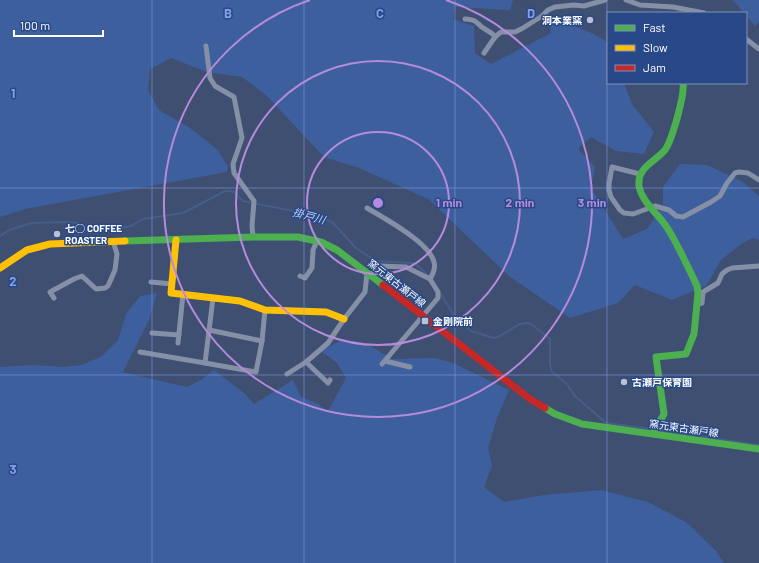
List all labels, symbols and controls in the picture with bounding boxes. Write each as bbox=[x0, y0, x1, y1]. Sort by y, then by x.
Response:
text: B bbox=[224, 5, 232, 21]
text: C bbox=[376, 5, 384, 21]
text: D bbox=[527, 5, 535, 21]
scale bar bbox=[14, 12, 103, 38]
legend bbox=[607, 12, 747, 84]
place label: 洞本業窯 bbox=[542, 14, 582, 26]
marker: 洞本業窯 bbox=[585, 15, 595, 25]
text: 100 m bbox=[20, 18, 50, 32]
text: Fast bbox=[643, 20, 666, 34]
text: Slow bbox=[643, 40, 668, 54]
text: Jam bbox=[643, 60, 666, 74]
text: 1 bbox=[11, 85, 15, 101]
text: 1 min bbox=[436, 195, 462, 209]
text: 2 min bbox=[506, 195, 534, 209]
text: 3 min bbox=[578, 195, 606, 209]
centre of rings bbox=[371, 196, 385, 210]
water label: 掛戸川 bbox=[292, 205, 328, 226]
place label: 七◯ COFFEE ROASTER bbox=[65, 222, 122, 246]
marker: 七◯ COFFEE ROASTER bbox=[52, 229, 62, 239]
street label: 窯元東古瀬戸線 bbox=[366, 257, 428, 309]
text: 2 bbox=[9, 273, 17, 289]
place label: 金剛院前 bbox=[433, 315, 473, 327]
marker: 金剛院前 bbox=[420, 316, 430, 326]
place label: 古瀬戸保育園 bbox=[632, 376, 692, 388]
marker: 古瀬戸保育園 bbox=[619, 377, 629, 387]
street label: 窯元東古瀬戸線 bbox=[649, 417, 719, 439]
text: 3 bbox=[9, 461, 17, 477]

